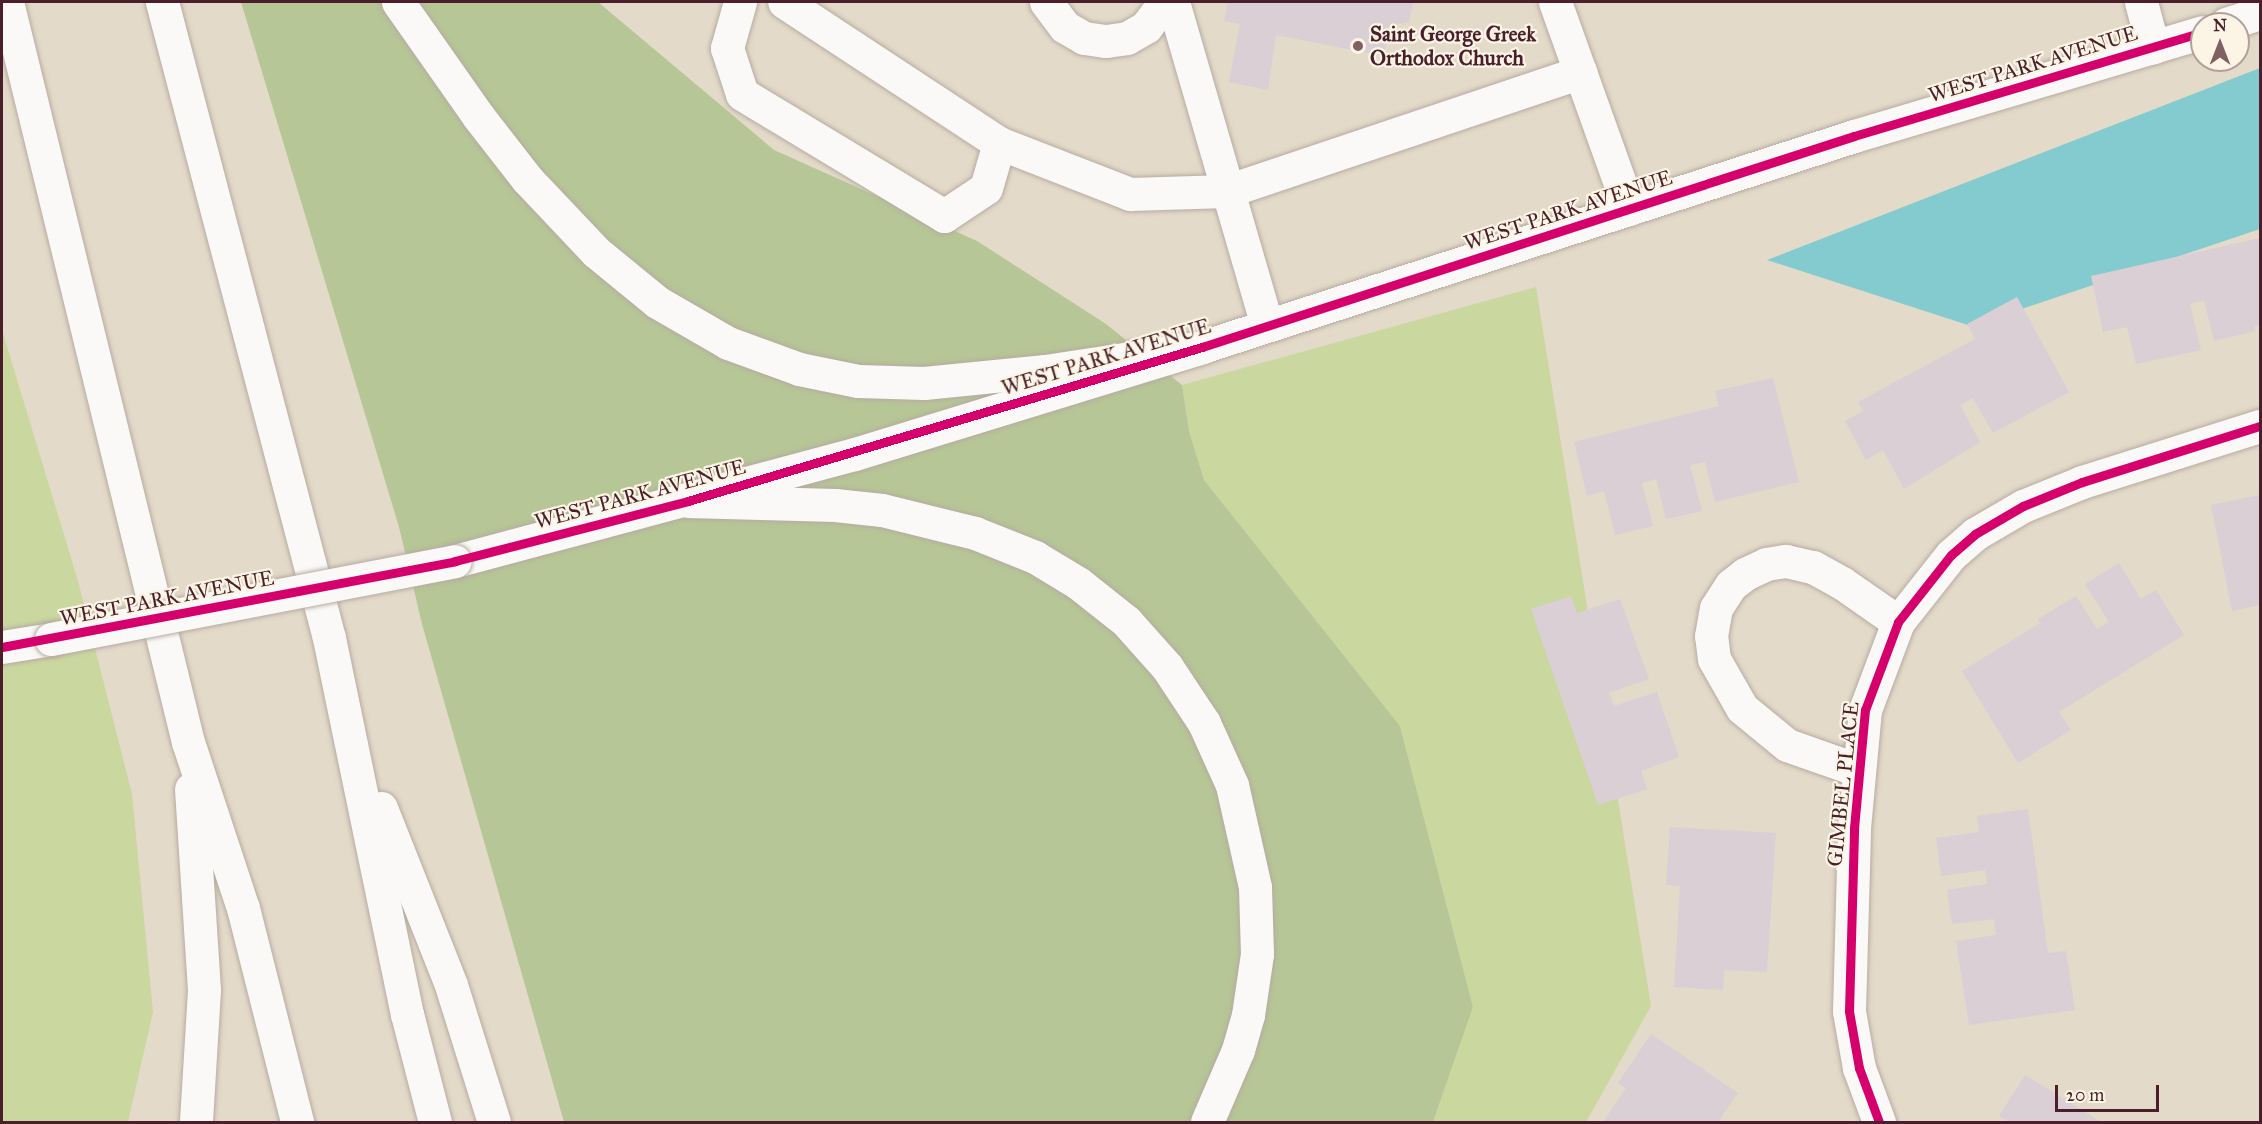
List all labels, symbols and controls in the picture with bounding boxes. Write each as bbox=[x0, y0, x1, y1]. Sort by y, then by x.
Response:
north arrow bbox=[2190, 12, 2250, 72]
text: N bbox=[2213, 16, 2227, 35]
street label: WEST PARK AVENUE bbox=[1925, 20, 2141, 108]
place label: Saint George Greek Orthodox Church bbox=[1370, 21, 1536, 71]
marker: Saint George Greek Orthodox Church bbox=[1351, 39, 1365, 53]
street label: WEST PARK AVENUE bbox=[1461, 164, 1675, 256]
street label: WEST PARK AVENUE bbox=[998, 313, 1214, 401]
street label: WEST PARK AVENUE bbox=[532, 454, 748, 534]
street label: WEST PARK AVENUE bbox=[58, 565, 276, 631]
street label: GIMBEL PLACE bbox=[1822, 700, 1864, 868]
scale bar bbox=[2058, 1073, 2162, 1111]
text: 20 m bbox=[2066, 1084, 2104, 1106]

